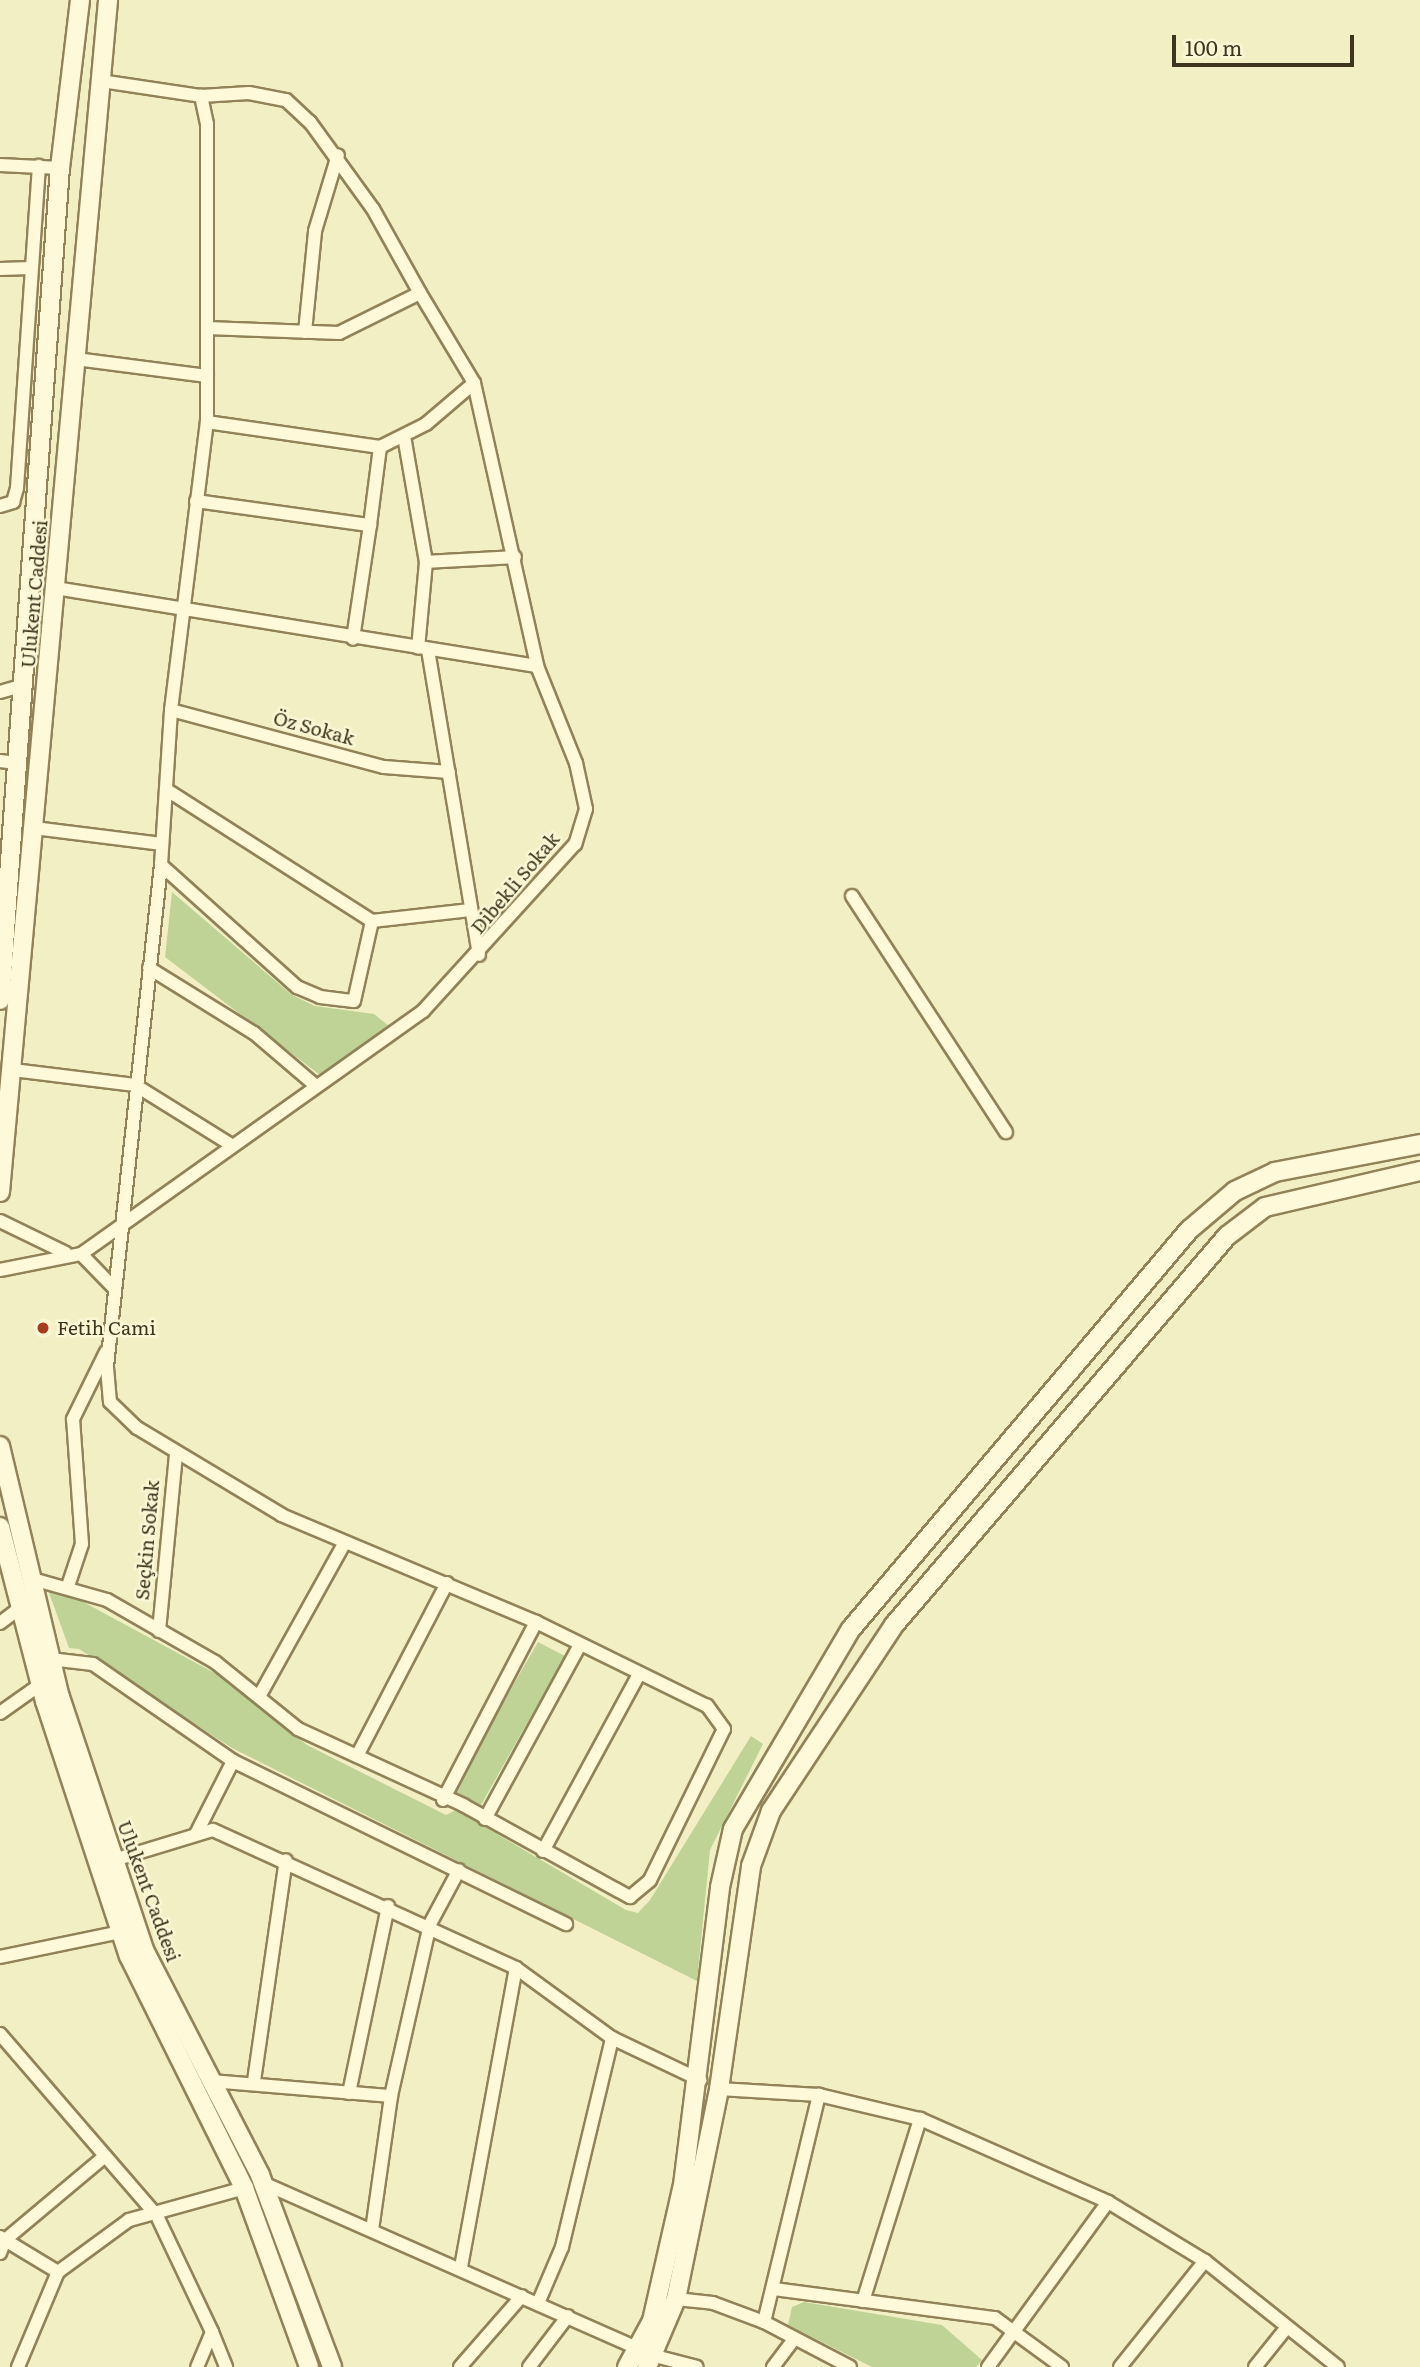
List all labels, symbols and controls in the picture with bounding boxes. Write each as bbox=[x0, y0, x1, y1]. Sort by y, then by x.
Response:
scale bar bbox=[1175, 21, 1357, 65]
text: 100 m bbox=[1185, 31, 1242, 62]
street label: Ulukent Caddesi bbox=[16, 519, 52, 669]
street label: Öz Sokak bbox=[271, 706, 357, 750]
street label: Dibekli Sokak bbox=[466, 828, 564, 938]
place label: Fetih Cami bbox=[57, 1317, 156, 1339]
marker: Fetih Cami bbox=[35, 1320, 51, 1336]
street label: Seçkin Sokak bbox=[130, 1479, 164, 1601]
street label: Ulukent Caddesi bbox=[113, 1817, 185, 1965]

